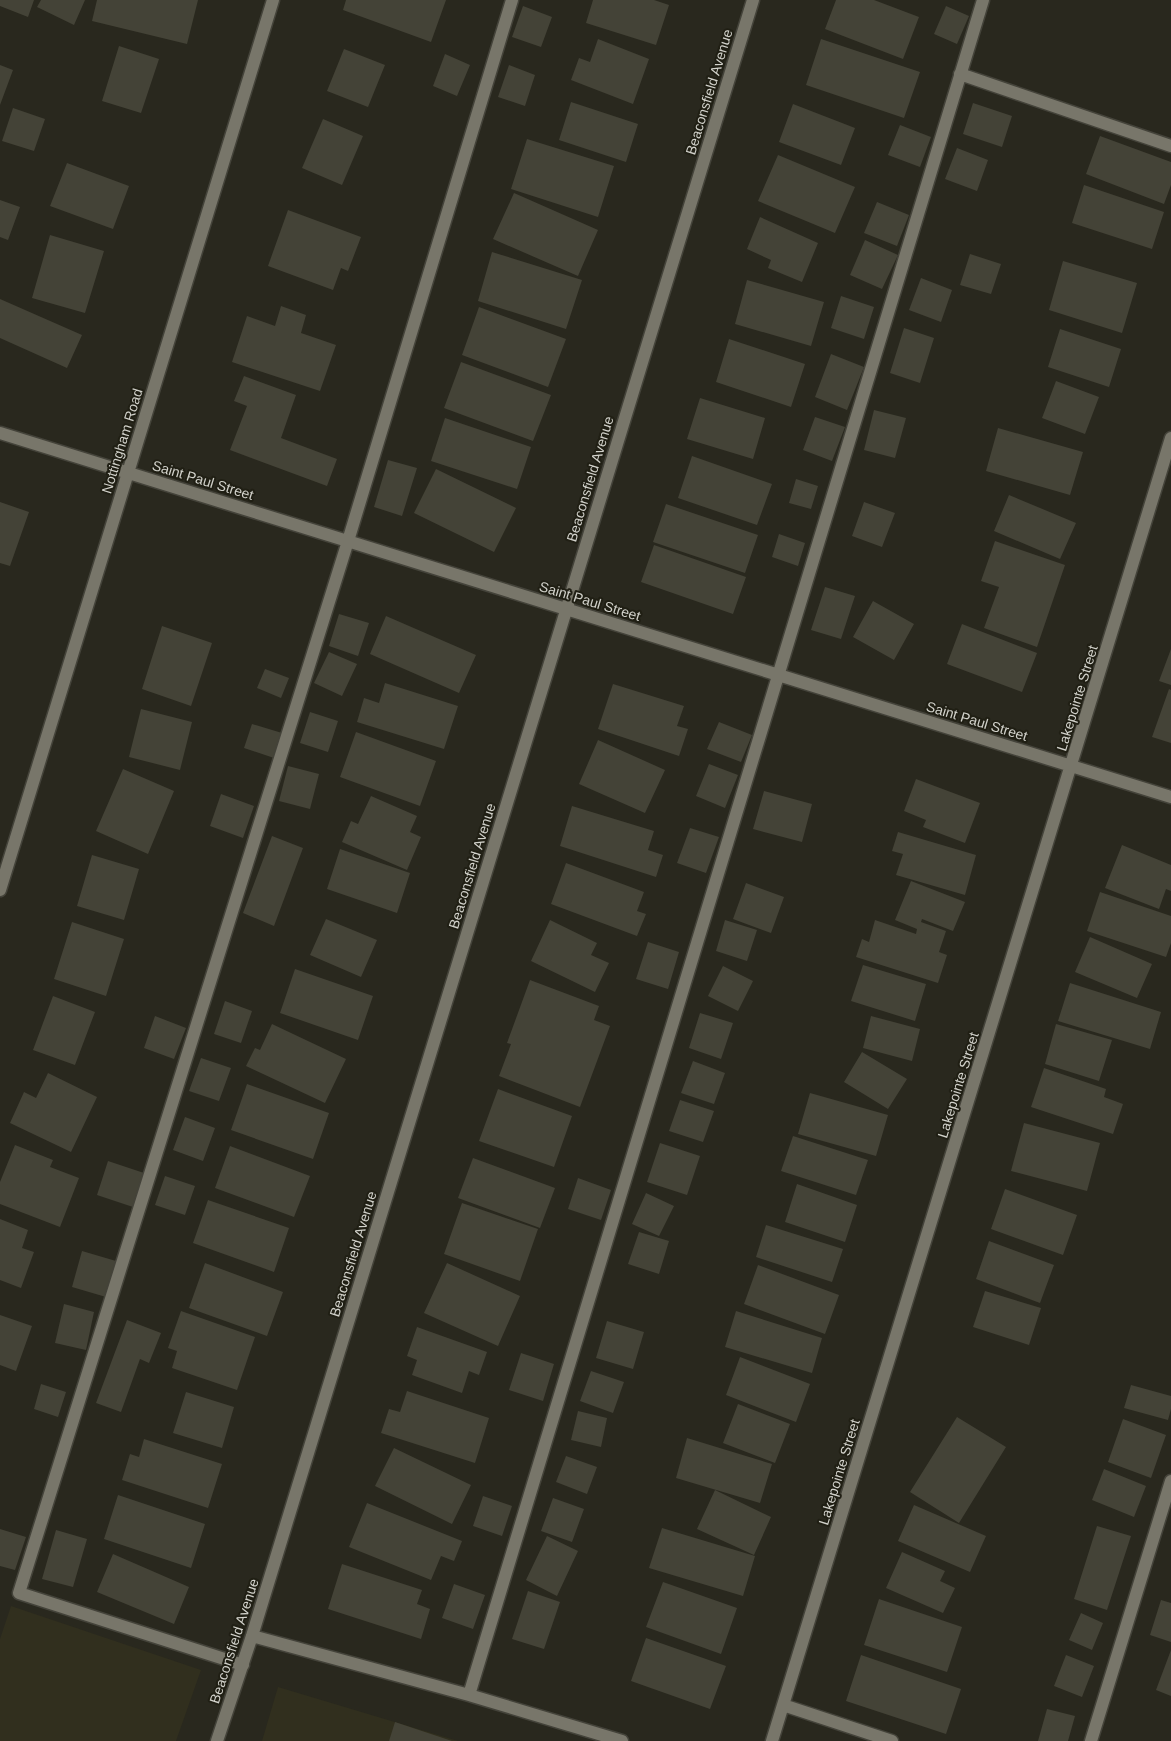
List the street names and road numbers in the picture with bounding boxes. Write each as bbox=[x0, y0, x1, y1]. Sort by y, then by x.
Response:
street label: Beaconsfield Avenue bbox=[682, 27, 736, 157]
street label: Nottingham Road bbox=[98, 387, 146, 495]
street label: Beaconsfield Avenue bbox=[563, 414, 617, 544]
street label: Saint Paul Street bbox=[150, 457, 256, 503]
street label: Saint Paul Street bbox=[537, 578, 643, 624]
street label: Lakepointe Street bbox=[1053, 643, 1101, 753]
street label: Saint Paul Street bbox=[924, 698, 1030, 744]
street label: Beaconsfield Avenue bbox=[445, 801, 499, 931]
street label: Lakepointe Street bbox=[934, 1030, 982, 1140]
street label: Beaconsfield Avenue bbox=[326, 1189, 380, 1319]
street label: Lakepointe Street bbox=[815, 1417, 863, 1527]
street label: Beaconsfield Avenue bbox=[206, 1576, 262, 1706]

